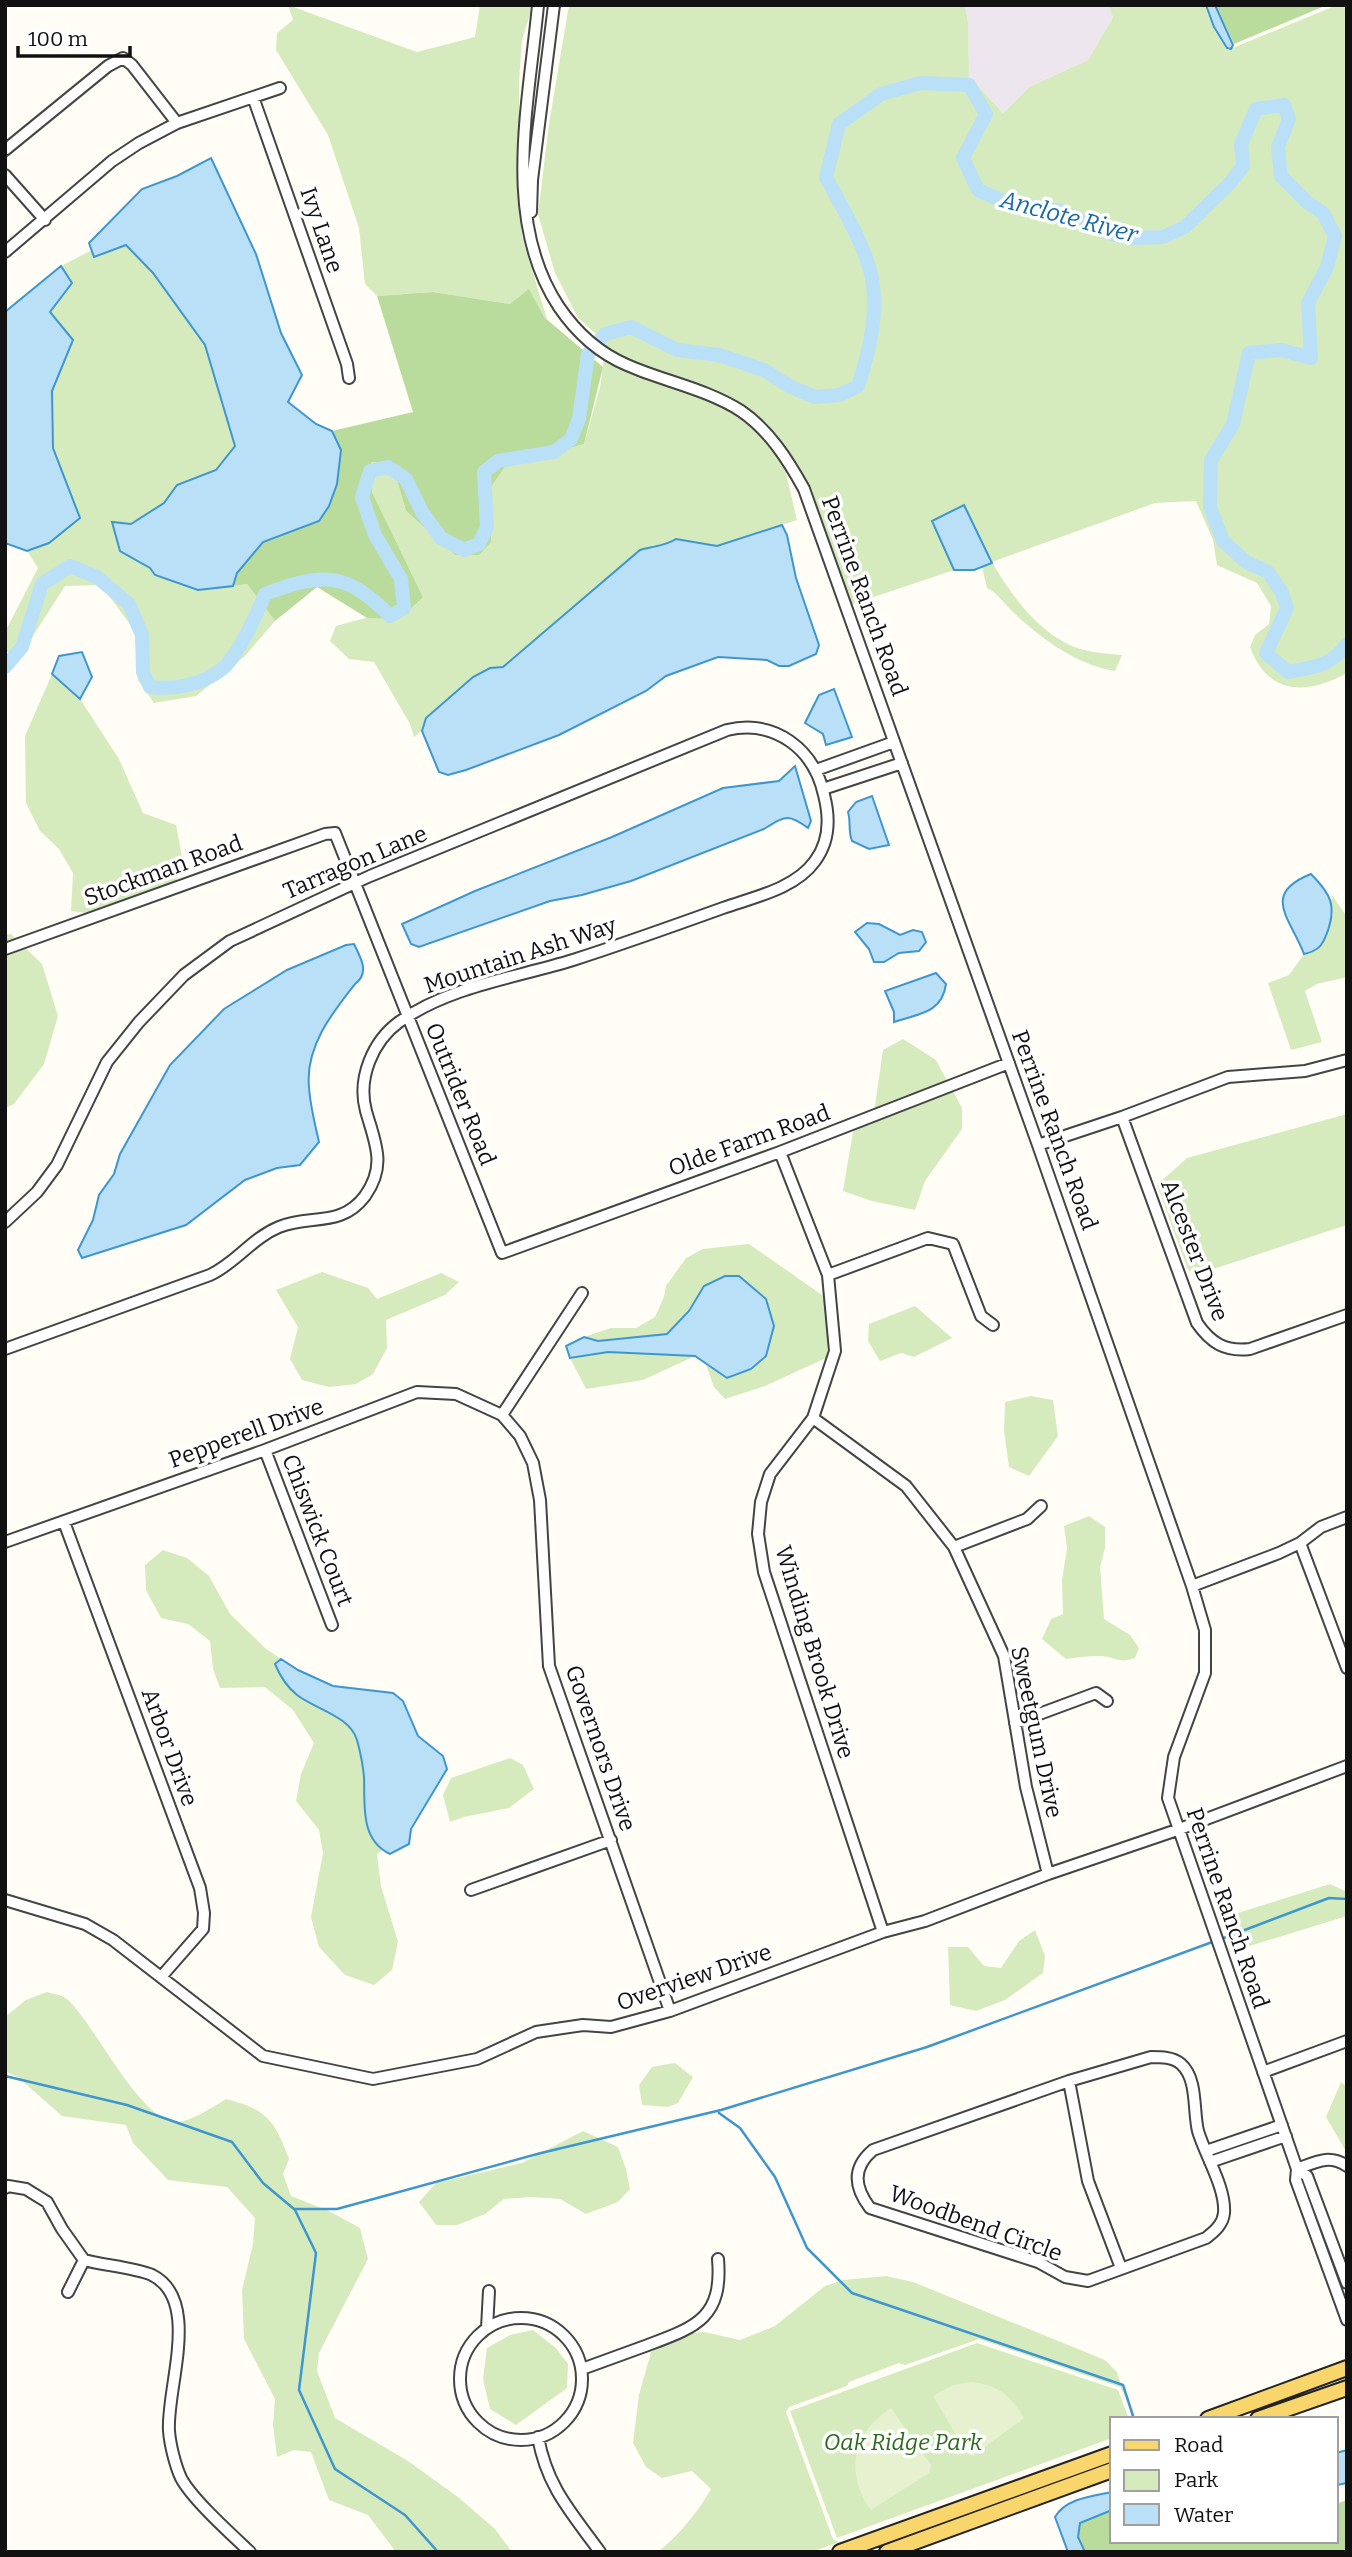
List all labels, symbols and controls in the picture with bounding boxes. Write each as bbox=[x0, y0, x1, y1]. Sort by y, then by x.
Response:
scale bar bbox=[18, 14, 130, 58]
text: 100 m bbox=[28, 26, 88, 52]
street label: Ivy Lane bbox=[294, 183, 350, 277]
water label: Anclote River bbox=[996, 185, 1142, 249]
street label: Perrine Ranch Road bbox=[816, 492, 914, 700]
street label: Tarragon Lane bbox=[279, 819, 431, 905]
street label: Stockman Road bbox=[80, 828, 246, 912]
street label: Mountain Ash Way bbox=[420, 910, 620, 999]
street label: Outrider Road bbox=[420, 1019, 502, 1170]
street label: Perrine Ranch Road bbox=[1006, 1026, 1104, 1234]
street label: Olde Farm Road bbox=[664, 1098, 834, 1182]
street label: Alcester Drive bbox=[1155, 1175, 1235, 1325]
street label: Pepperell Drive bbox=[165, 1392, 327, 1474]
street label: Chiswick Court bbox=[276, 1450, 360, 1610]
street label: Winding Brook Drive bbox=[769, 1542, 861, 1762]
street label: Sweetgum Drive bbox=[1005, 1644, 1069, 1820]
street label: Governors Drive bbox=[559, 1661, 643, 1835]
street label: Arbor Drive bbox=[136, 1684, 204, 1810]
street label: Perrine Ranch Road bbox=[1180, 1804, 1276, 2012]
street label: Overview Drive bbox=[613, 1937, 775, 2017]
street label: Woodbend Circle bbox=[886, 2179, 1066, 2267]
legend bbox=[1110, 2417, 1338, 2543]
park label: Oak Ridge Park bbox=[824, 2428, 983, 2456]
text: Road bbox=[1174, 2432, 1223, 2458]
text: Park bbox=[1174, 2467, 1218, 2493]
text: Water bbox=[1174, 2502, 1233, 2528]

